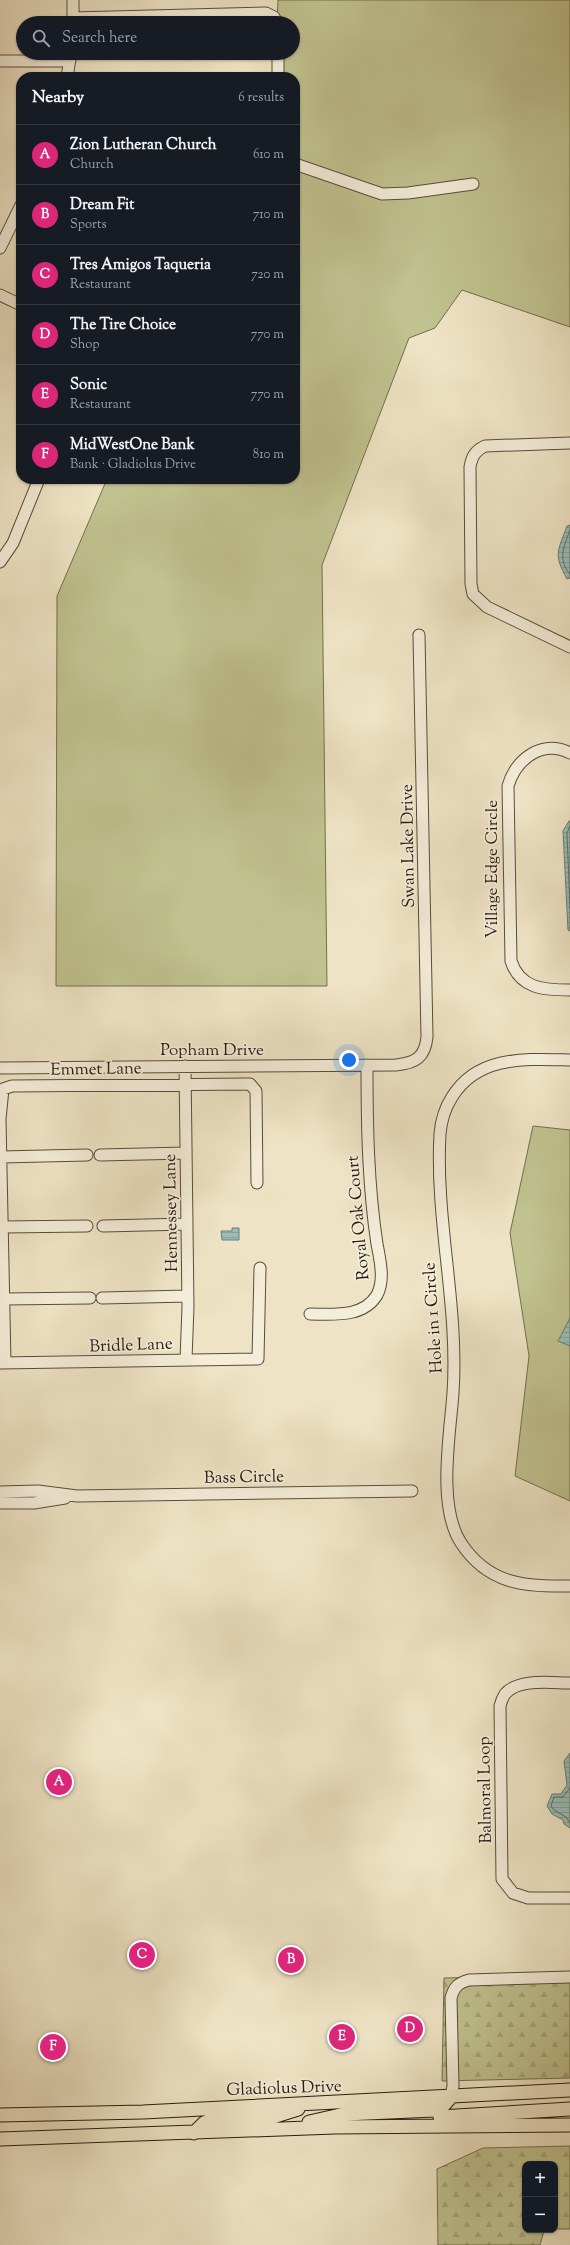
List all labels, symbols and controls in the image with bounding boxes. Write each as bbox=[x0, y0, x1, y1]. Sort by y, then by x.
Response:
search box bbox=[16, 16, 300, 60]
icon: search bbox=[30, 27, 52, 49]
text: Search here bbox=[62, 28, 137, 49]
text: Nearby bbox=[32, 86, 84, 110]
text: 6 results bbox=[238, 89, 284, 107]
text: Zion Lutheran Church bbox=[70, 135, 217, 156]
text: A bbox=[40, 146, 50, 164]
text: 610 m bbox=[253, 146, 284, 164]
text: Church bbox=[70, 156, 114, 174]
text: Dream Fit bbox=[70, 195, 134, 216]
text: B bbox=[41, 206, 49, 224]
text: 710 m bbox=[253, 206, 284, 224]
text: Sports bbox=[70, 216, 107, 234]
text: Tres Amigos Taqueria bbox=[70, 255, 211, 276]
text: C bbox=[40, 266, 50, 284]
text: 720 m bbox=[251, 266, 284, 284]
text: Restaurant bbox=[70, 276, 131, 294]
text: The Tire Choice bbox=[70, 315, 176, 336]
text: D bbox=[40, 326, 50, 344]
text: 770 m bbox=[251, 326, 284, 344]
text: Shop bbox=[70, 336, 99, 354]
text: Sonic bbox=[70, 375, 107, 396]
text: E bbox=[41, 386, 49, 404]
text: 770 m bbox=[251, 386, 284, 404]
text: Restaurant bbox=[70, 396, 131, 414]
text: MidWestOne Bank bbox=[70, 435, 195, 456]
text: F bbox=[41, 446, 49, 464]
text: 810 m bbox=[253, 446, 284, 464]
text: Bank · Gladiolus Drive bbox=[70, 456, 196, 474]
street label: Swan Lake Drive bbox=[396, 784, 422, 908]
street label: Village Edge Circle bbox=[481, 800, 505, 938]
street label: Popham Drive bbox=[160, 1039, 264, 1063]
your location bbox=[339, 1050, 359, 1070]
street label: Emmet Lane bbox=[50, 1057, 142, 1083]
street label: Hennessey Lane bbox=[159, 1154, 185, 1272]
street label: Royal Oak Court bbox=[342, 1154, 376, 1281]
street label: Hole in 1 Circle bbox=[418, 1261, 450, 1374]
street label: Bridle Lane bbox=[89, 1333, 173, 1359]
street label: Bass Circle bbox=[204, 1465, 284, 1491]
street label: Balmoral Loop bbox=[473, 1736, 499, 1844]
pin: A bbox=[46, 1767, 72, 1797]
pin: C bbox=[129, 1940, 155, 1970]
pin: B bbox=[278, 1945, 304, 1975]
pin: D bbox=[397, 2014, 423, 2044]
pin: E bbox=[329, 2022, 355, 2052]
pin: F bbox=[40, 2032, 66, 2062]
street label: Gladiolus Drive bbox=[226, 2075, 342, 2103]
map controls bbox=[522, 2161, 558, 2233]
button: + bbox=[522, 2161, 558, 2197]
button: − bbox=[522, 2197, 558, 2233]

